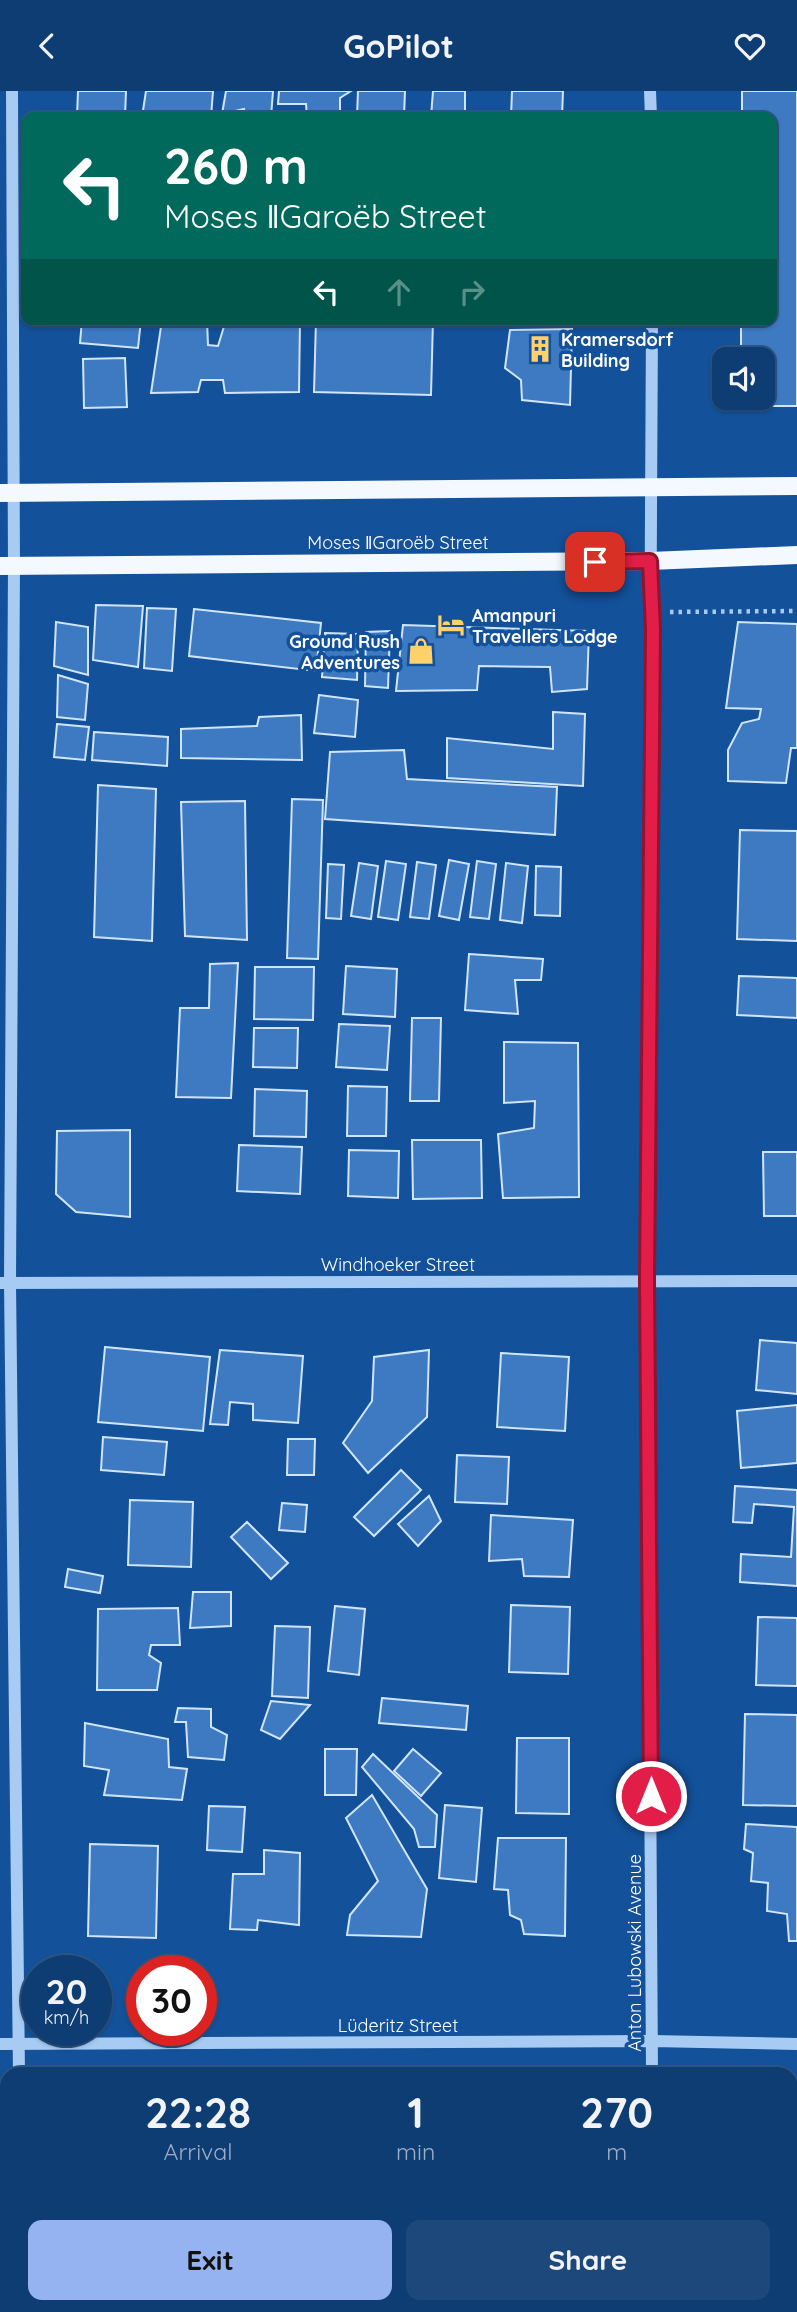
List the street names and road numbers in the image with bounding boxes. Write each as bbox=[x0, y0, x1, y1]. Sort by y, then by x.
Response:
street label: Moses ǁGaroëb Street bbox=[307, 531, 489, 554]
street label: Windhoeker Street bbox=[321, 1253, 475, 1276]
street label: Anton Lubowski Avenue bbox=[623, 1854, 646, 2052]
street label: Lüderitz Street bbox=[338, 2014, 458, 2037]

